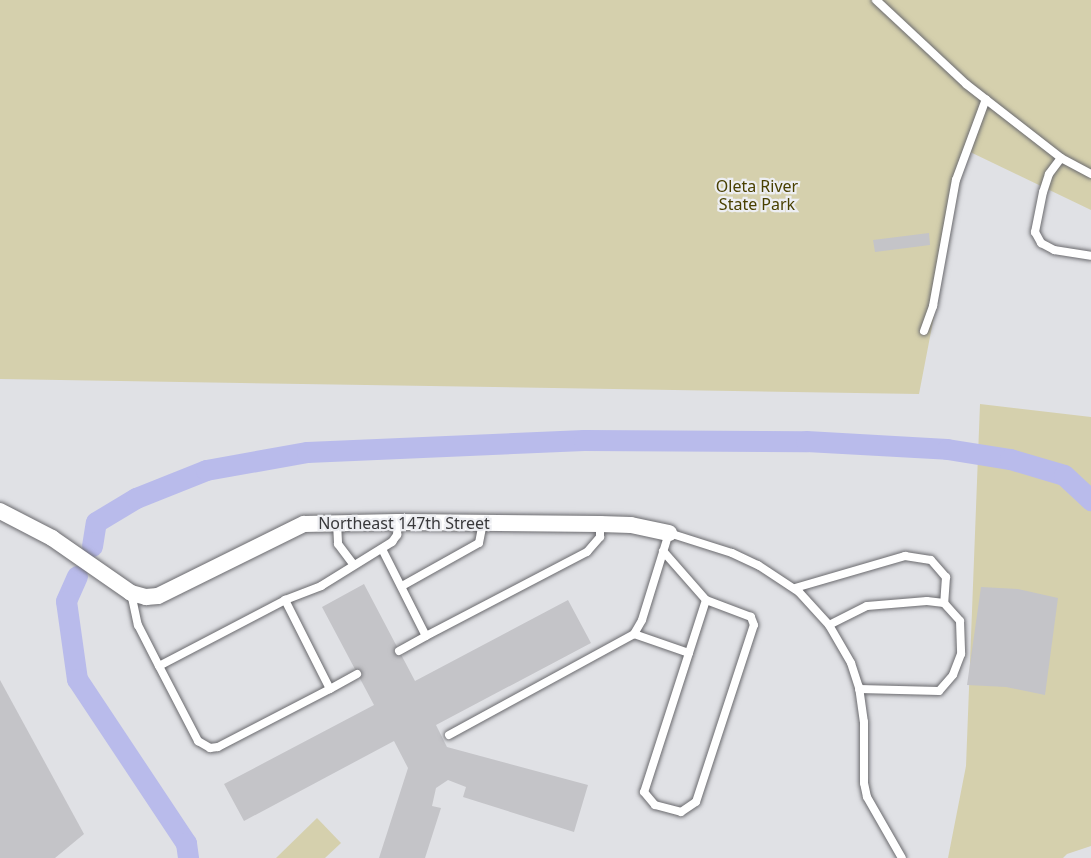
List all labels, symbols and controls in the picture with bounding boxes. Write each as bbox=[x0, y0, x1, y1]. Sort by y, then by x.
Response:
park label: Oleta River State Park bbox=[716, 176, 798, 214]
street label: Northeast 147th Street bbox=[318, 513, 490, 533]

